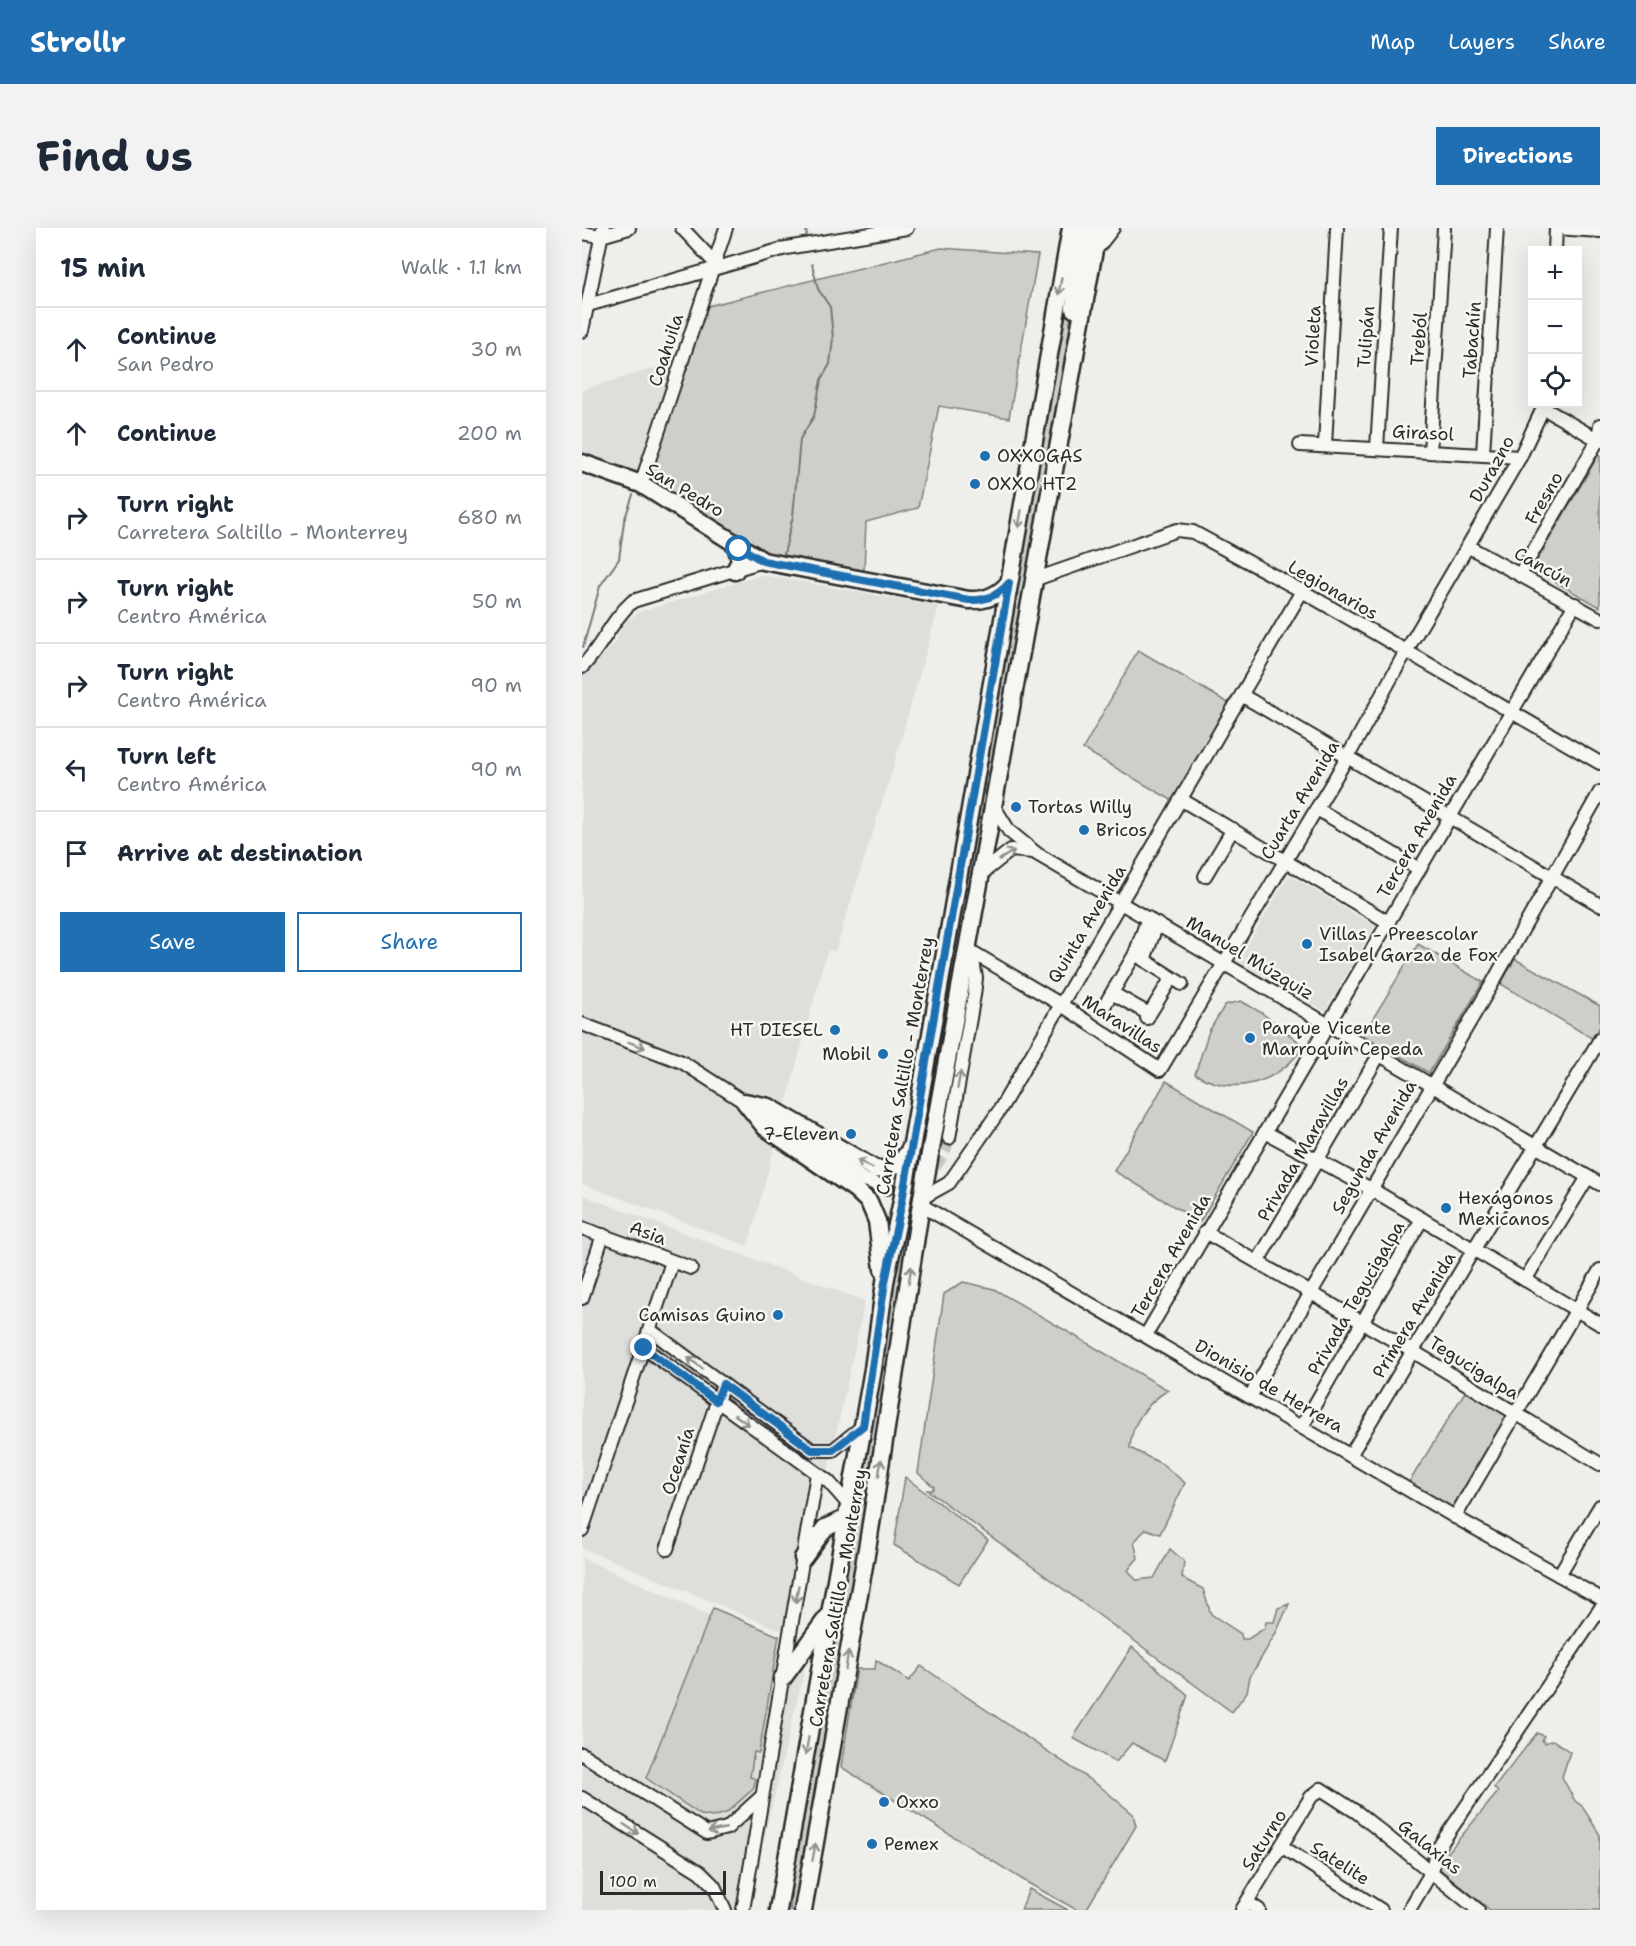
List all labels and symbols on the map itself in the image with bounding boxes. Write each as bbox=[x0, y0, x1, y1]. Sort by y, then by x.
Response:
one-way arrow bbox=[1055, 275, 1066, 295]
street label: Tabachín bbox=[1457, 301, 1487, 379]
street label: Violeta bbox=[1299, 305, 1327, 367]
street label: Tulipán bbox=[1352, 305, 1380, 369]
street label: Coahuila bbox=[643, 310, 689, 390]
street label: Treból bbox=[1405, 311, 1433, 367]
street label: Girasol bbox=[1392, 419, 1455, 447]
street label: Durazno bbox=[1464, 431, 1520, 507]
place label: OXXOGAS bbox=[997, 444, 1082, 468]
marker: OXXOGAS bbox=[978, 449, 992, 463]
street label: San Pedro bbox=[641, 457, 729, 523]
street label: Fresno bbox=[1519, 467, 1569, 529]
place label: OXXO HT2 bbox=[987, 472, 1077, 496]
marker: OXXO HT2 bbox=[968, 477, 982, 491]
one-way arrow bbox=[1014, 509, 1025, 528]
route start bbox=[725, 535, 751, 561]
street label: Cancún bbox=[1510, 541, 1576, 593]
street label: Legionarios bbox=[1284, 555, 1382, 625]
street label: Cuarta Avenida bbox=[1255, 736, 1345, 864]
street label: Tercera Avenida bbox=[1372, 769, 1462, 903]
place label: Tortas Willy bbox=[1028, 795, 1132, 819]
marker: Tortas Willy bbox=[1009, 800, 1023, 814]
place label: Bricos bbox=[1096, 818, 1148, 842]
marker: Bricos bbox=[1077, 823, 1091, 837]
one-way arrow bbox=[998, 848, 1015, 860]
street label: Quinta Avenida bbox=[1042, 860, 1132, 988]
street label: Manuel Múzquiz bbox=[1182, 910, 1318, 1006]
place label: Villas - Preescolar Isabel Garza de Fox bbox=[1319, 922, 1498, 967]
street label: Carretera Saltillo - Monterrey bbox=[870, 935, 940, 1197]
marker: Villas - Preescolar Isabel Garza de Fox bbox=[1300, 937, 1314, 951]
street label: Maravillas bbox=[1077, 989, 1167, 1059]
place label: Parque Vicente Marroquín Cepeda bbox=[1262, 1016, 1423, 1061]
place label: HT DIESEL bbox=[730, 1018, 823, 1042]
marker: HT DIESEL bbox=[828, 1023, 842, 1037]
marker: Parque Vicente Marroquín Cepeda bbox=[1243, 1031, 1257, 1045]
one-way arrow bbox=[627, 1040, 646, 1051]
place label: Mobil bbox=[822, 1042, 872, 1066]
marker: Mobil bbox=[876, 1047, 890, 1061]
one-way arrow bbox=[954, 1071, 965, 1090]
street label: Privada Maravillas bbox=[1252, 1072, 1354, 1226]
street label: Segunda Avenida bbox=[1326, 1076, 1422, 1218]
place label: 7-Eleven bbox=[763, 1122, 839, 1146]
marker: 7-Eleven bbox=[844, 1127, 858, 1141]
one-way arrow bbox=[857, 1158, 874, 1170]
place label: Hexágonos Mexicanos bbox=[1458, 1186, 1554, 1231]
street label: Tercera Avenida bbox=[1126, 1189, 1216, 1323]
marker: Hexágonos Mexicanos bbox=[1439, 1201, 1453, 1215]
street label: Asia bbox=[626, 1215, 670, 1251]
street label: Privada Tegucigalpa bbox=[1302, 1216, 1410, 1380]
street label: Primera Avenida bbox=[1367, 1247, 1461, 1383]
one-way arrow bbox=[905, 1266, 916, 1286]
place label: Camisas Guino bbox=[638, 1303, 766, 1327]
marker: Camisas Guino bbox=[771, 1308, 785, 1322]
street label: Tegucigalpa bbox=[1424, 1331, 1524, 1405]
route end bbox=[630, 1334, 656, 1360]
street label: Dionisio de Herrera bbox=[1190, 1334, 1348, 1438]
one-way arrow bbox=[687, 1357, 703, 1369]
one-way arrow bbox=[734, 1414, 750, 1426]
street label: Oceanía bbox=[656, 1424, 700, 1498]
one-way arrow bbox=[874, 1459, 885, 1478]
street label: Carretera Saltillo - Monterrey bbox=[803, 1467, 873, 1729]
one-way arrow bbox=[791, 1583, 802, 1603]
one-way arrow bbox=[842, 1651, 853, 1671]
one-way arrow bbox=[802, 1735, 813, 1755]
place label: Oxxo bbox=[896, 1790, 939, 1814]
marker: Oxxo bbox=[877, 1795, 891, 1809]
street label: Saturno bbox=[1236, 1805, 1292, 1875]
street label: Galaxias bbox=[1393, 1814, 1467, 1880]
one-way arrow bbox=[622, 1824, 639, 1836]
one-way arrow bbox=[708, 1825, 727, 1836]
place label: Pemex bbox=[884, 1832, 939, 1856]
street label: Satelite bbox=[1306, 1835, 1374, 1891]
marker: Pemex bbox=[865, 1837, 879, 1851]
one-way arrow bbox=[809, 1843, 820, 1863]
scale bar bbox=[600, 1868, 726, 1896]

